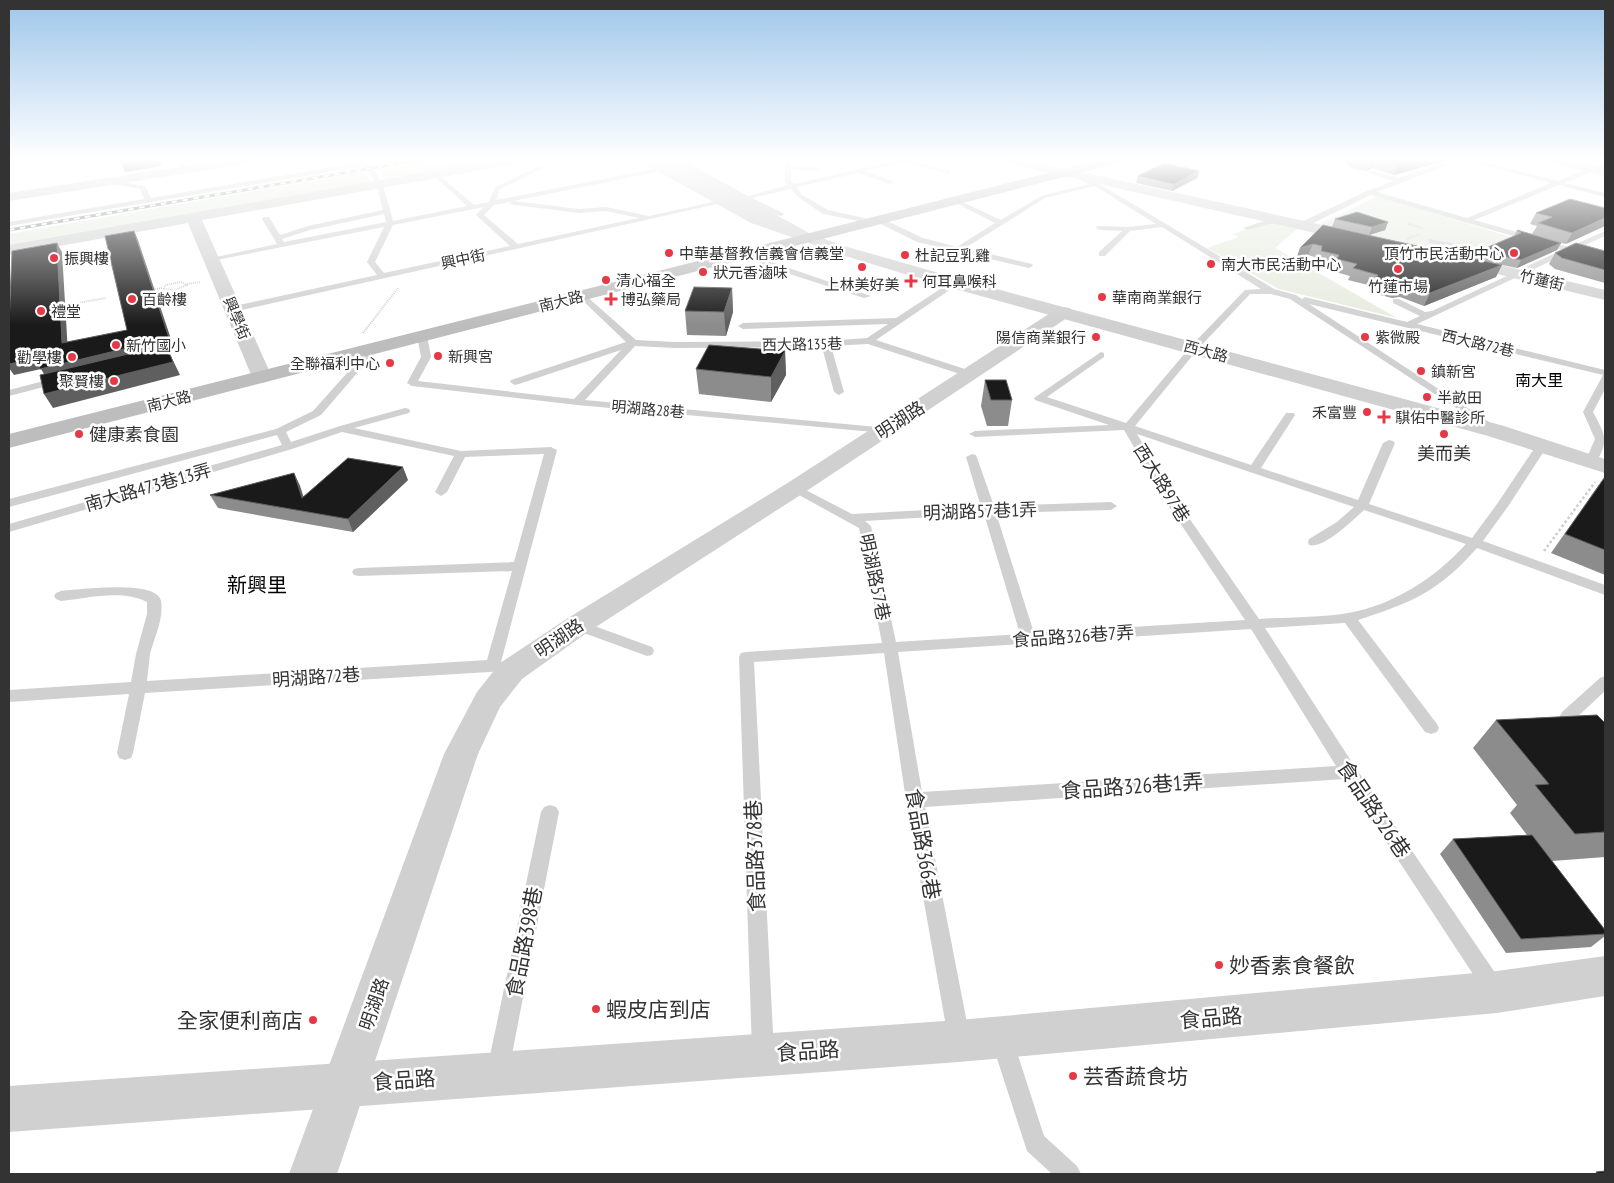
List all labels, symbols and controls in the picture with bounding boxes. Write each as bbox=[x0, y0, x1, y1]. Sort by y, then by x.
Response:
place label: 中華基督教信義會信義堂 bbox=[679, 244, 844, 263]
place label: 頂竹市民活動中心 bbox=[1384, 244, 1504, 263]
street label: 興中街 bbox=[439, 245, 487, 273]
place label: 杜記豆乳雞 bbox=[915, 246, 990, 265]
marker: 中華基督教信義會信義堂 bbox=[663, 247, 675, 259]
marker: 頂竹市民活動中心 bbox=[1508, 247, 1520, 259]
place label: 振興樓 bbox=[64, 249, 109, 268]
marker: 杜記豆乳雞 bbox=[899, 249, 911, 261]
marker: 振興樓 bbox=[48, 252, 60, 264]
place label: 南大市民活動中心 bbox=[1221, 255, 1341, 274]
marker: 南大市民活動中心 bbox=[1205, 258, 1217, 270]
marker: 上林美好美 bbox=[856, 261, 868, 273]
place label: 狀元香滷味 bbox=[713, 263, 788, 282]
marker: 竹蓮市場 bbox=[1392, 263, 1404, 275]
marker: 狀元香滷味 bbox=[697, 266, 709, 278]
street label: 竹蓮街 bbox=[1518, 266, 1566, 294]
place label: 清心福全 bbox=[616, 271, 676, 290]
place label: 何耳鼻喉科 bbox=[922, 272, 997, 291]
marker: 清心福全 bbox=[600, 274, 612, 286]
marker: 何耳鼻喉科 bbox=[904, 274, 918, 288]
place label: 上林美好美 bbox=[824, 275, 900, 294]
place label: 竹蓮市場 bbox=[1368, 277, 1428, 296]
street label: 南大路 bbox=[537, 286, 585, 316]
place label: 華南商業銀行 bbox=[1112, 288, 1202, 307]
place label: 百齡樓 bbox=[142, 290, 187, 309]
place label: 博弘藥局 bbox=[621, 290, 681, 309]
marker: 華南商業銀行 bbox=[1096, 291, 1108, 303]
marker: 百齡樓 bbox=[126, 293, 138, 305]
marker: 博弘藥局 bbox=[605, 293, 617, 305]
street label: 興學街 bbox=[219, 294, 255, 342]
place label: 禮堂 bbox=[51, 302, 81, 321]
marker: 禮堂 bbox=[35, 305, 47, 317]
street label: 西大路72巷 bbox=[1440, 325, 1516, 361]
place label: 陽信商業銀行 bbox=[996, 328, 1086, 347]
place label: 紫微殿 bbox=[1375, 328, 1420, 347]
marker: 陽信商業銀行 bbox=[1090, 331, 1102, 343]
marker: 紫微殿 bbox=[1359, 331, 1371, 343]
street label: 西大路135巷 bbox=[762, 334, 842, 354]
place label: 新竹國小 bbox=[126, 336, 186, 355]
street label: 西大路 bbox=[1182, 336, 1230, 366]
marker: 新竹國小 bbox=[110, 339, 122, 351]
place label: 新興宮 bbox=[448, 347, 493, 366]
place label: 勸學樓 bbox=[17, 348, 62, 367]
marker: 新興宮 bbox=[432, 350, 444, 362]
marker: 勸學樓 bbox=[66, 351, 78, 363]
place label: 全聯福利中心 bbox=[290, 354, 380, 373]
marker: 全聯福利中心 bbox=[384, 357, 396, 369]
place label: 鎮新宮 bbox=[1431, 362, 1476, 381]
marker: 鎮新宮 bbox=[1415, 365, 1427, 377]
district label: 南大里 bbox=[1515, 370, 1563, 390]
place label: 聚賢樓 bbox=[59, 372, 104, 391]
marker: 聚賢樓 bbox=[108, 375, 120, 387]
street label: 南大路 bbox=[145, 386, 193, 416]
place label: 半畝田 bbox=[1437, 388, 1482, 407]
marker: 半畝田 bbox=[1421, 391, 1433, 403]
street label: 明湖路28巷 bbox=[611, 396, 685, 422]
street label: 明湖路 bbox=[871, 396, 929, 444]
place label: 禾富豐 bbox=[1312, 403, 1357, 422]
marker: 禾富豐 bbox=[1361, 406, 1373, 418]
place label: 騏佑中醫診所 bbox=[1395, 408, 1485, 427]
marker: 騏佑中醫診所 bbox=[1377, 410, 1391, 424]
place label: 健康素食園 bbox=[89, 423, 179, 446]
marker: 健康素食園 bbox=[73, 428, 85, 440]
marker: 美而美 bbox=[1438, 428, 1450, 440]
street label: 西大路97巷 bbox=[1129, 440, 1195, 526]
place label: 美而美 bbox=[1417, 442, 1471, 465]
street label: 南大路473巷13弄 bbox=[82, 458, 214, 516]
street label: 明湖路57巷1弄 bbox=[922, 498, 1038, 524]
street label: 明湖路57巷 bbox=[855, 531, 895, 623]
district label: 新興里 bbox=[227, 572, 287, 598]
street label: 明湖路 bbox=[530, 613, 588, 663]
street label: 食品路326巷7弄 bbox=[1011, 620, 1135, 652]
street label: 明湖路72巷 bbox=[271, 662, 361, 692]
street label: 食品路326巷 bbox=[1331, 755, 1417, 863]
street label: 食品路326巷1弄 bbox=[1060, 768, 1204, 804]
street label: 食品路366巷 bbox=[900, 786, 946, 902]
street label: 食品路378巷 bbox=[740, 799, 770, 913]
street label: 食品路398巷 bbox=[500, 884, 548, 1000]
place label: 妙香素食餐飲 bbox=[1229, 952, 1355, 979]
marker: 妙香素食餐飲 bbox=[1213, 959, 1225, 971]
street label: 明湖路 bbox=[354, 975, 394, 1033]
place label: 蝦皮店到店 bbox=[606, 996, 711, 1023]
street label: 食品路 bbox=[1178, 1002, 1244, 1034]
marker: 蝦皮店到店 bbox=[590, 1003, 602, 1015]
place label: 全家便利商店 bbox=[177, 1007, 303, 1034]
marker: 全家便利商店 bbox=[307, 1014, 319, 1026]
street label: 食品路 bbox=[776, 1035, 840, 1067]
place label: 芸香蔬食坊 bbox=[1083, 1063, 1188, 1090]
street label: 食品路 bbox=[372, 1064, 436, 1096]
marker: 芸香蔬食坊 bbox=[1067, 1070, 1079, 1082]

